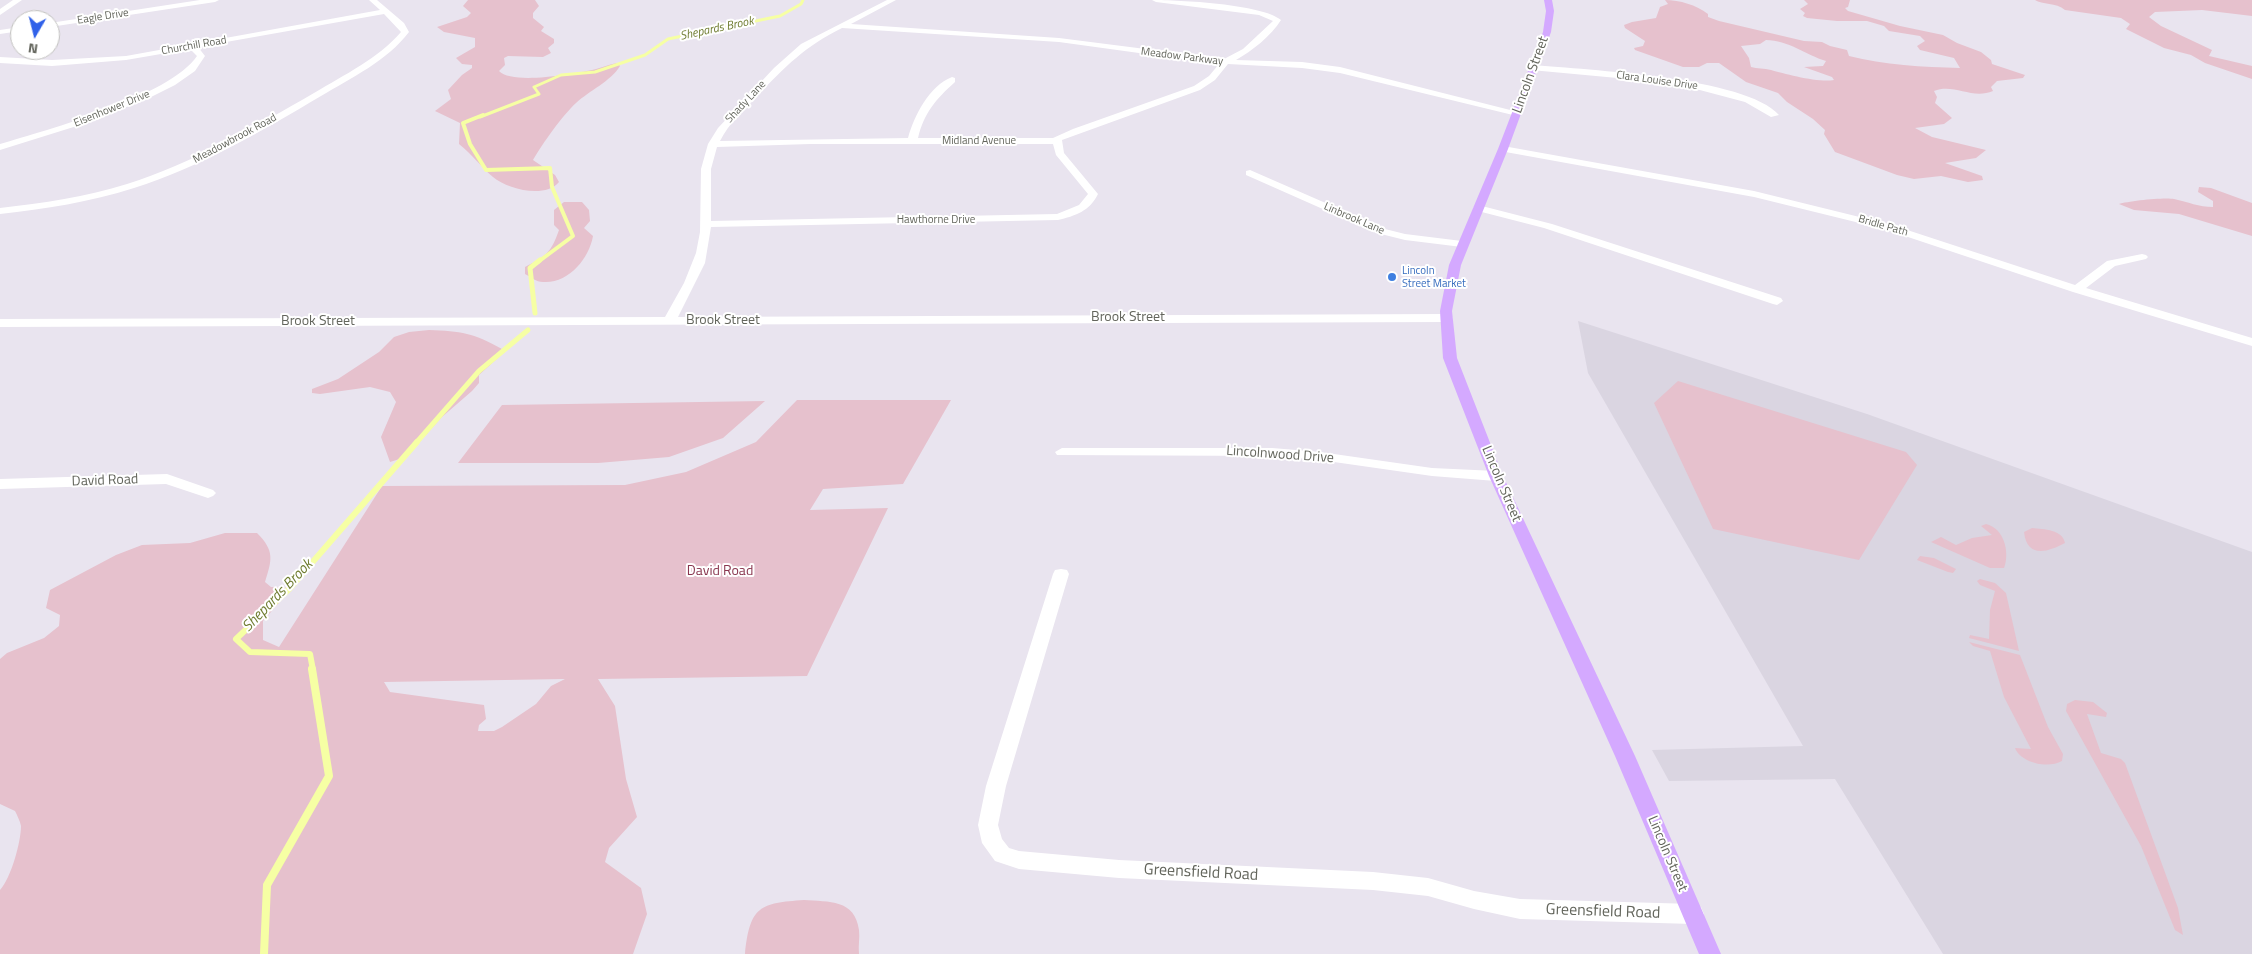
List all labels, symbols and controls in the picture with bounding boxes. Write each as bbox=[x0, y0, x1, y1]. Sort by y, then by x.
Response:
street label: Eagle Drive bbox=[76, 6, 130, 28]
north arrow bbox=[10, 10, 60, 60]
water label: Shepards Brook bbox=[679, 14, 755, 44]
street label: Churchill Road bbox=[160, 34, 228, 58]
street label: Lincoln Street bbox=[1509, 34, 1553, 116]
text: N bbox=[27, 38, 39, 60]
street label: Meadow Parkway bbox=[1140, 45, 1224, 69]
street label: Clara Louise Drive bbox=[1615, 69, 1699, 93]
street label: Shady Lane bbox=[723, 78, 769, 126]
street label: Eisenhower Drive bbox=[72, 88, 152, 130]
street label: Meadowbrook Road bbox=[191, 111, 279, 167]
street label: Midland Avenue bbox=[942, 134, 1016, 148]
street label: Linbrook Lane bbox=[1322, 200, 1386, 238]
street label: Hawthorne Drive bbox=[897, 213, 975, 227]
street label: Bridle Path bbox=[1857, 213, 1909, 239]
place label: Lincoln Street Market bbox=[1402, 264, 1466, 290]
marker: Lincoln Street Market bbox=[1386, 271, 1398, 283]
street label: Brook Street bbox=[1091, 310, 1165, 326]
street label: Brook Street bbox=[686, 313, 760, 329]
street label: Brook Street bbox=[281, 314, 355, 330]
street label: Lincolnwood Drive bbox=[1226, 443, 1334, 467]
street label: Lincoln Street bbox=[1478, 444, 1524, 524]
street label: David Road bbox=[71, 471, 139, 491]
water label: Shepards Brook bbox=[239, 556, 317, 636]
park label: David Road bbox=[687, 564, 753, 580]
street label: Lincoln Street bbox=[1644, 814, 1690, 894]
street label: Greensfield Road bbox=[1143, 860, 1259, 886]
street label: Greensfield Road bbox=[1545, 900, 1661, 924]

